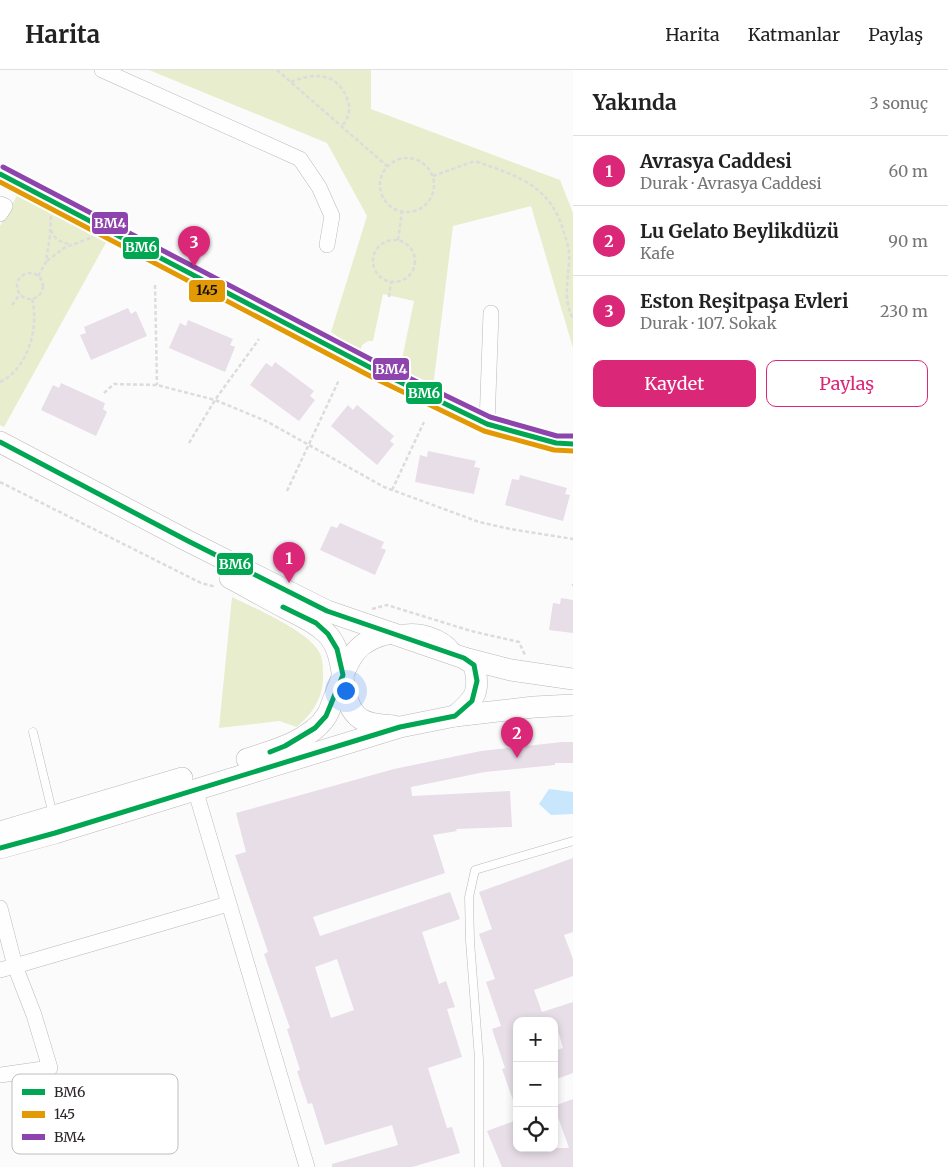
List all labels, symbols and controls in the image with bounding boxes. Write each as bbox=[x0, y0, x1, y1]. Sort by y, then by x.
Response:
text: Harita bbox=[25, 19, 100, 50]
text: Harita bbox=[665, 23, 720, 46]
text: Katmanlar bbox=[748, 23, 840, 46]
text: Paylaş bbox=[868, 23, 923, 46]
text: Yakında bbox=[593, 89, 677, 116]
text: 3 sonuç bbox=[870, 93, 928, 113]
text: Avrasya Caddesi bbox=[640, 149, 792, 173]
text: 1 bbox=[605, 161, 613, 181]
text: 60 m bbox=[888, 161, 928, 181]
text: Durak · Avrasya Caddesi bbox=[640, 173, 822, 193]
line badge: BM4 bbox=[91, 211, 129, 235]
text: BM4 bbox=[94, 214, 126, 232]
text: Lu Gelato Beylikdüzü bbox=[640, 219, 839, 243]
pin: 3 bbox=[178, 226, 210, 267]
text: 2 bbox=[604, 231, 614, 251]
text: 90 m bbox=[888, 231, 928, 251]
line badge: BM6 bbox=[122, 236, 160, 260]
text: BM6 bbox=[125, 238, 158, 256]
text: Kafe bbox=[640, 243, 674, 263]
line badge: 145 bbox=[188, 279, 226, 303]
text: 145 bbox=[196, 281, 218, 299]
text: Eston Reşitpaşa Evleri bbox=[640, 289, 848, 313]
text: 3 bbox=[604, 301, 614, 321]
text: 230 m bbox=[880, 301, 928, 321]
text: Durak · 107. Sokak bbox=[640, 313, 777, 333]
line badge: BM4 bbox=[372, 357, 410, 381]
text: BM4 bbox=[375, 360, 407, 378]
button: Kaydet bbox=[593, 360, 756, 407]
button: Paylaş bbox=[766, 360, 928, 407]
line badge: BM6 bbox=[405, 381, 443, 405]
text: BM6 bbox=[408, 384, 441, 402]
pin: 1 bbox=[273, 542, 305, 583]
line badge: BM6 bbox=[216, 552, 254, 576]
text: BM6 bbox=[219, 555, 252, 573]
your location bbox=[333, 678, 359, 704]
pin: 2 bbox=[501, 717, 533, 758]
map controls bbox=[513, 1017, 558, 1152]
button: + bbox=[513, 1017, 558, 1062]
button: − bbox=[513, 1062, 558, 1107]
legend bbox=[12, 1074, 178, 1154]
text: BM6 bbox=[54, 1083, 85, 1101]
text: 145 bbox=[54, 1105, 75, 1123]
button: locate bbox=[513, 1107, 558, 1152]
text: BM4 bbox=[54, 1128, 86, 1146]

